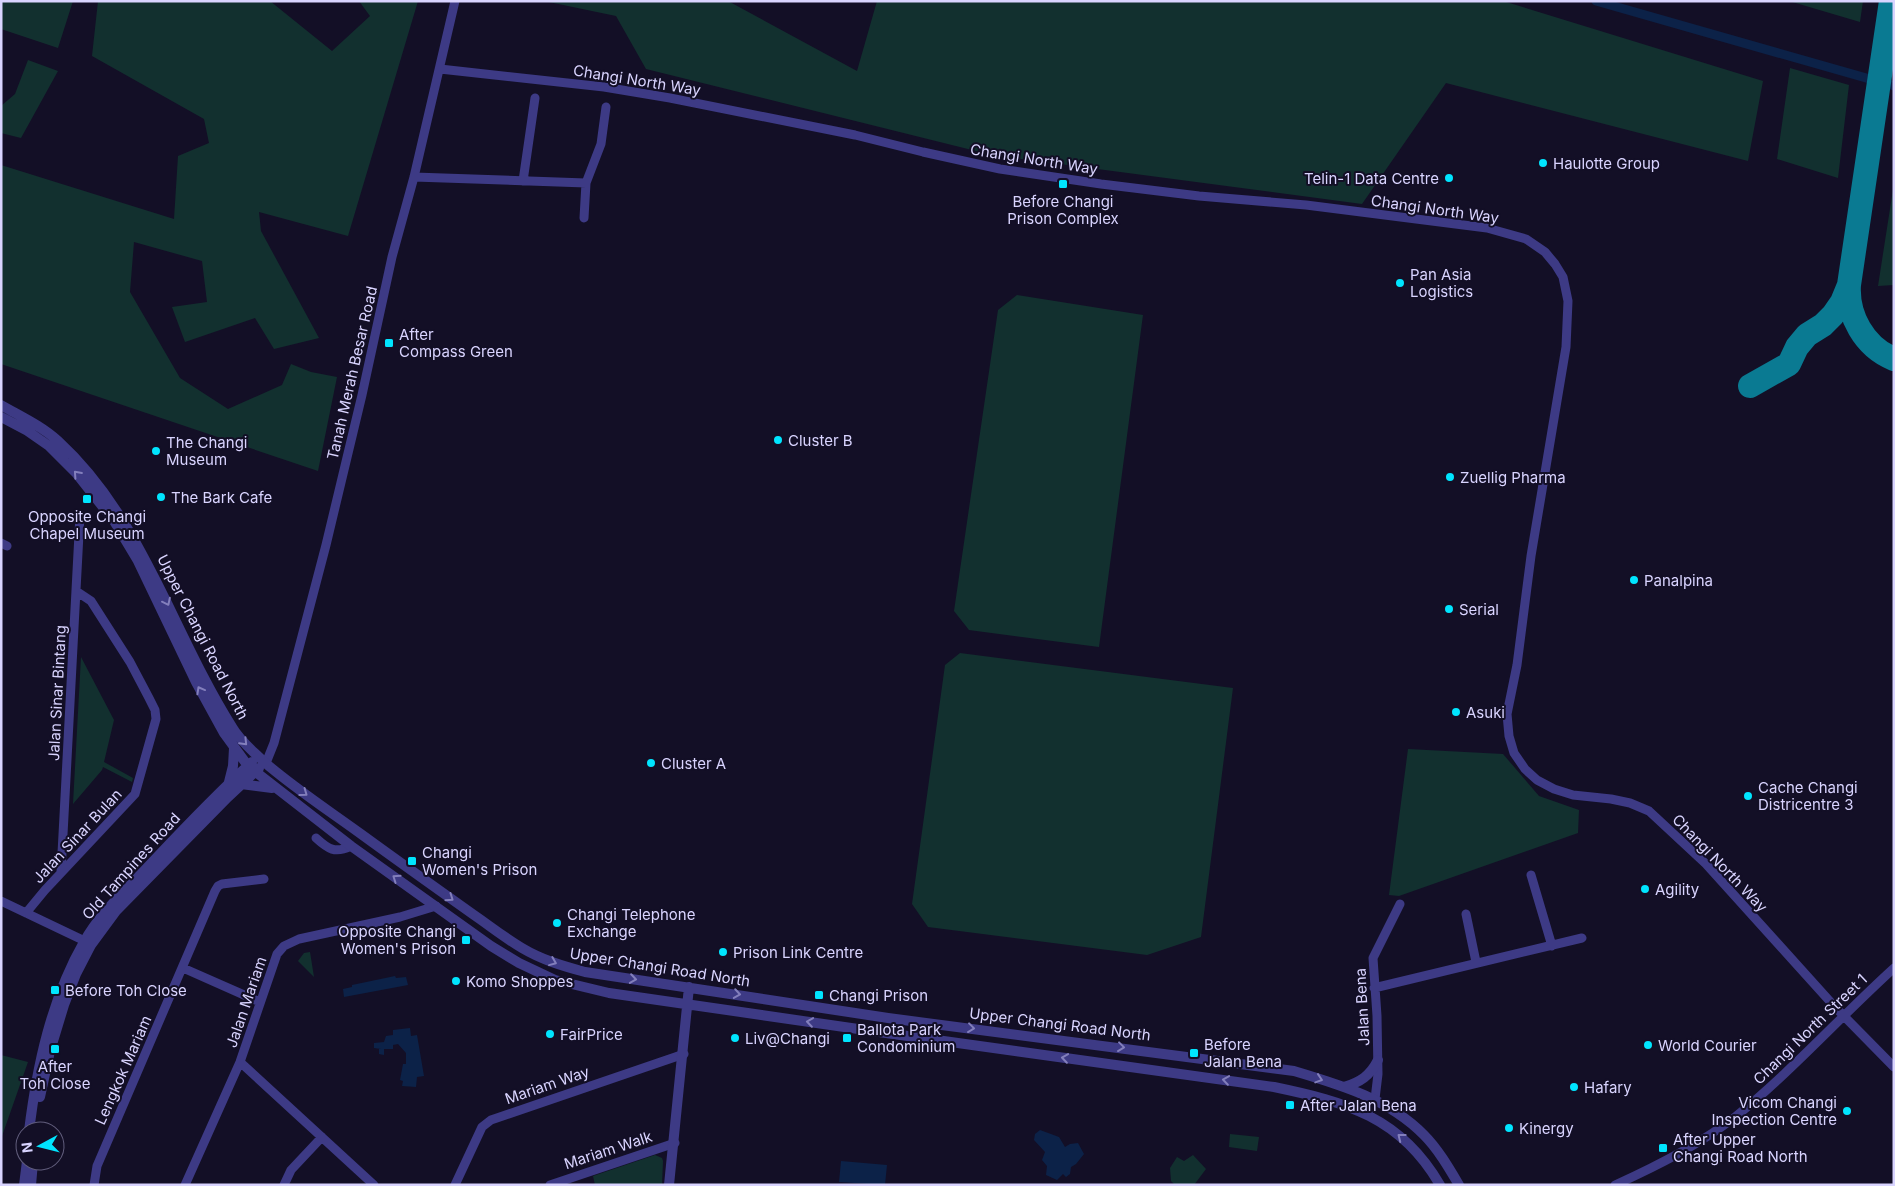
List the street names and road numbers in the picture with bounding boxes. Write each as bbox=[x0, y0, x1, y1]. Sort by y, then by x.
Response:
street label: Changi North Way bbox=[572, 61, 703, 100]
street label: Changi North Way bbox=[969, 140, 1100, 179]
street label: Changi North Way bbox=[1370, 191, 1501, 227]
street label: Tanah Merah Besar Road bbox=[323, 284, 381, 462]
street label: Upper Changi Road North bbox=[153, 551, 253, 723]
street label: Jalan Sinar Bintang bbox=[44, 624, 70, 762]
street label: Jalan Sinar Bulan bbox=[28, 785, 126, 887]
street label: Old Tampines Road bbox=[78, 809, 184, 923]
street label: Changi North Way bbox=[1668, 810, 1772, 916]
street label: Upper Changi Road North bbox=[568, 943, 752, 991]
street label: Jalan Mariam bbox=[222, 954, 270, 1050]
street label: Jalan Bena bbox=[1350, 968, 1374, 1046]
street label: Changi North Street 1 bbox=[1749, 970, 1871, 1088]
street label: Upper Changi Road North bbox=[968, 1003, 1152, 1045]
street label: Lengkok Mariam bbox=[90, 1012, 156, 1128]
street label: Mariam Way bbox=[502, 1062, 592, 1108]
street label: Mariam Walk bbox=[562, 1127, 655, 1173]

